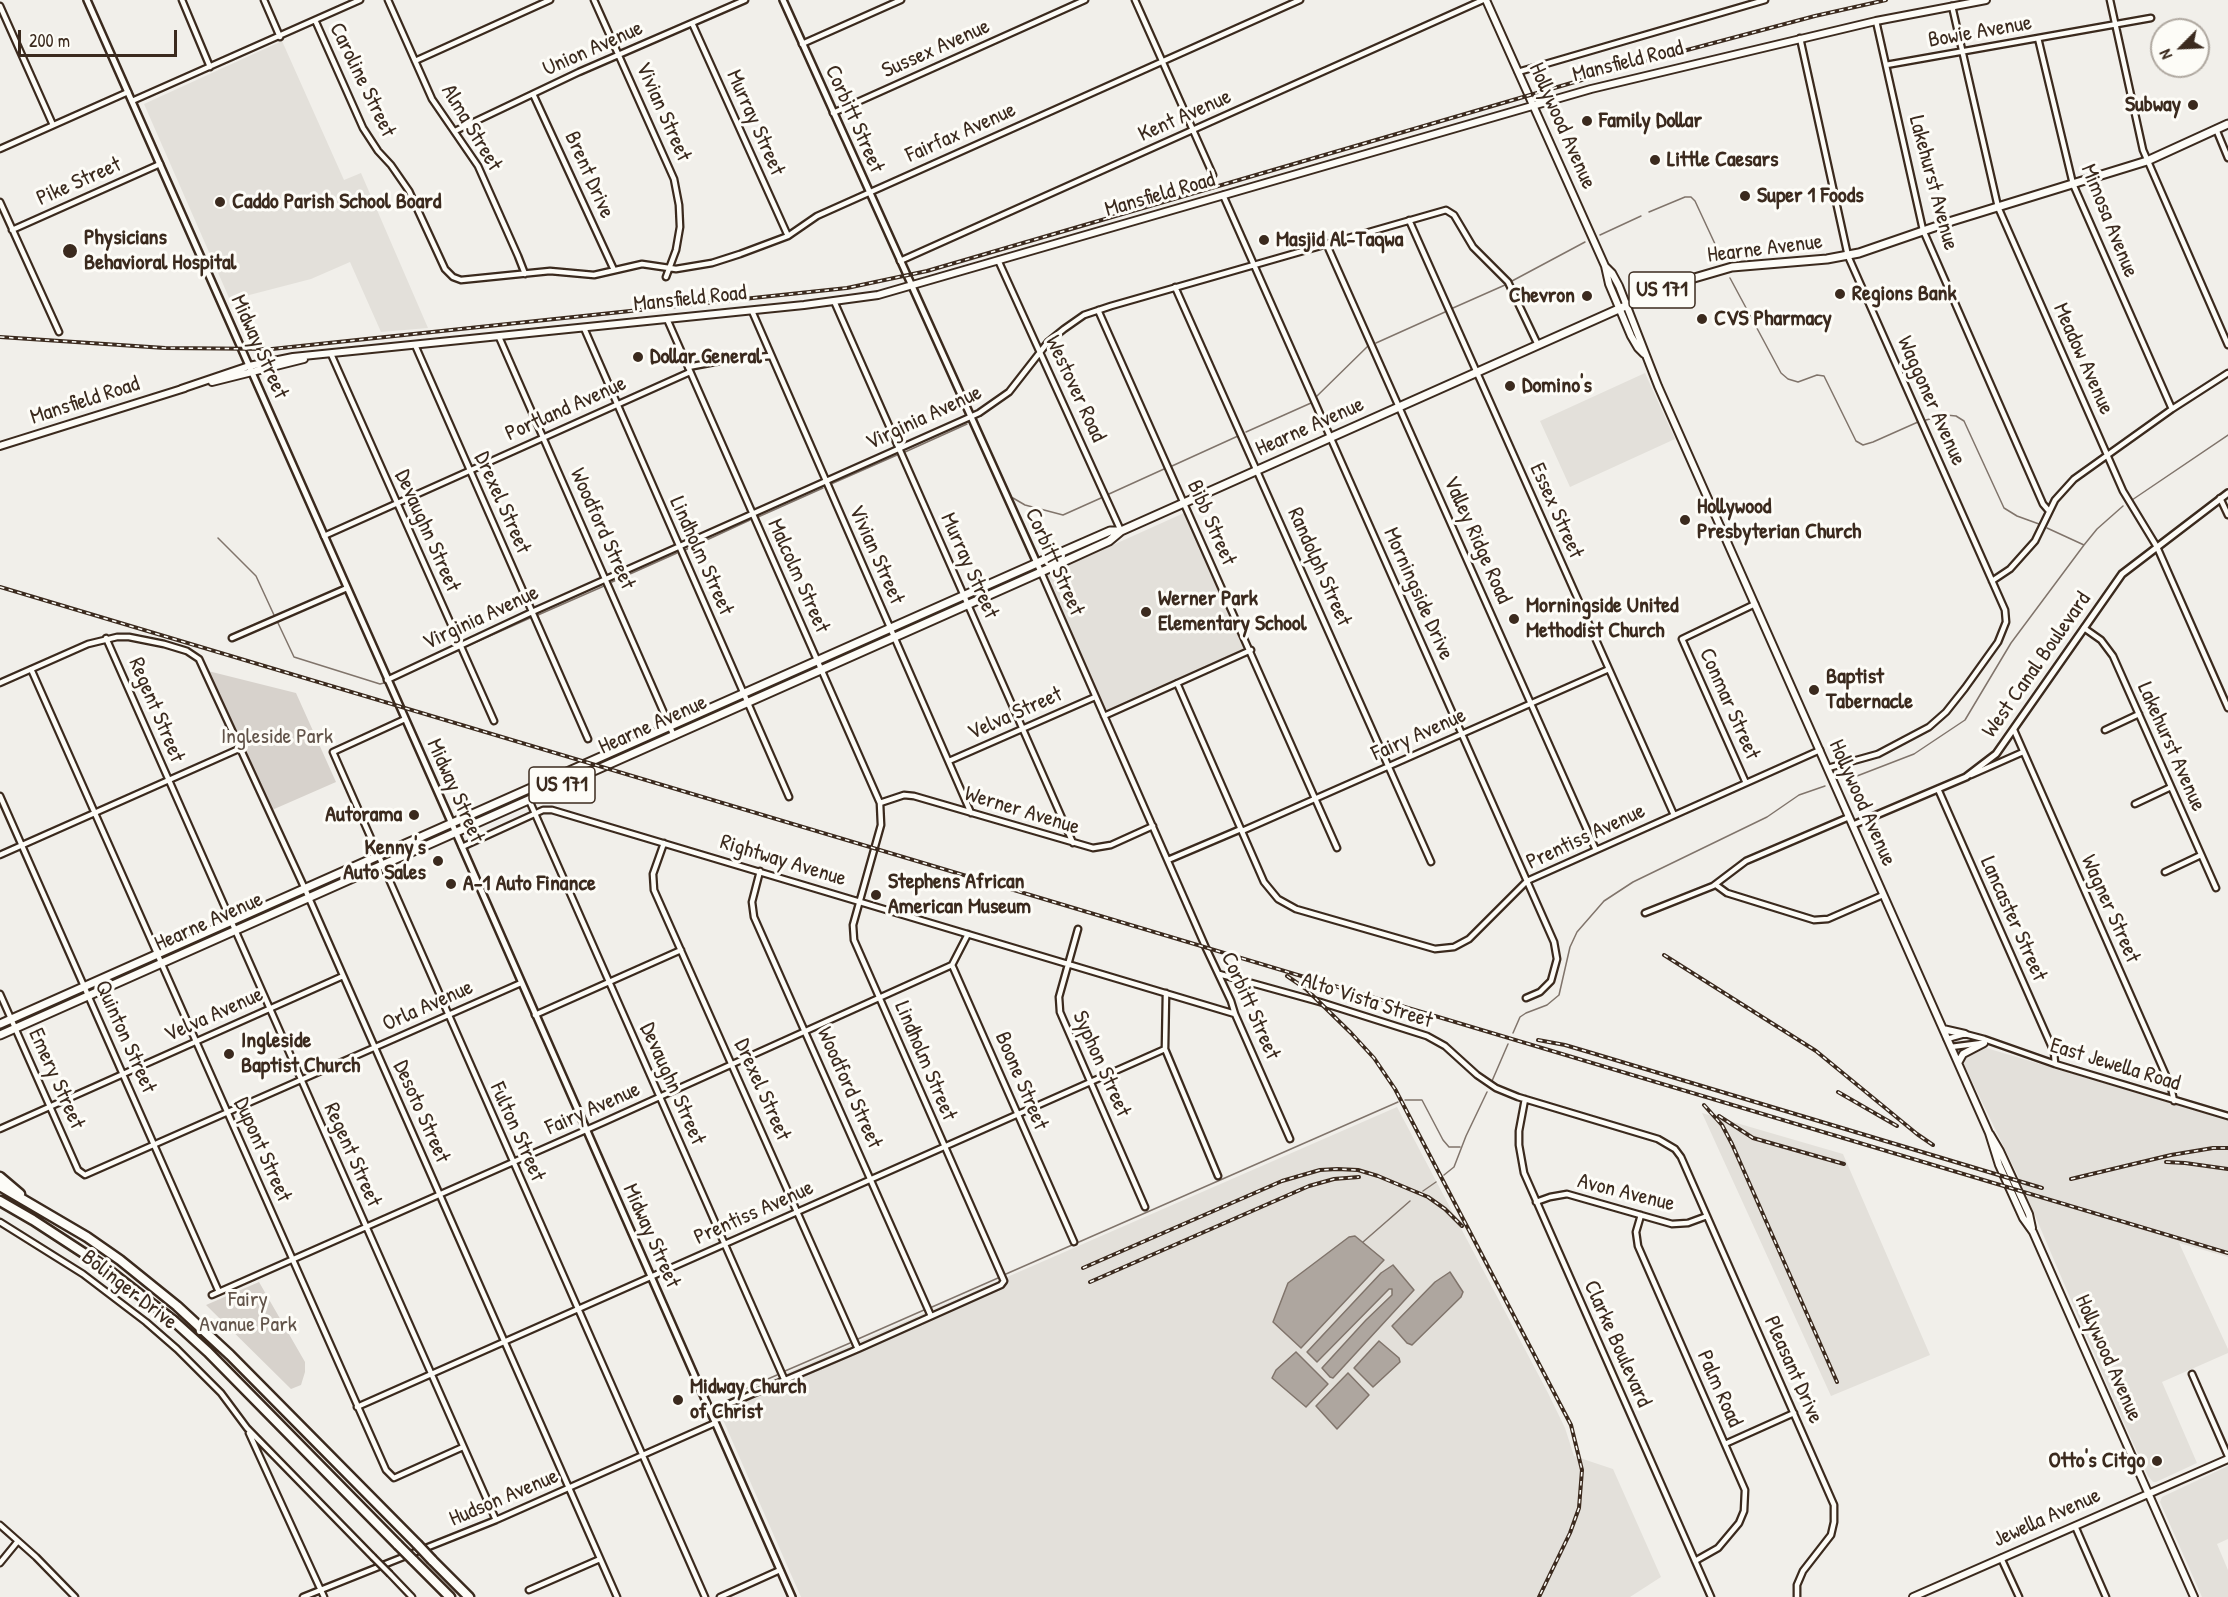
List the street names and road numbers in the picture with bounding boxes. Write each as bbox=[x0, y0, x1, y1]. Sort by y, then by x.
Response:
street label: Bowie Avenue bbox=[1926, 10, 2034, 54]
street label: Sussex Avenue bbox=[878, 13, 994, 85]
street label: Union Avenue bbox=[539, 15, 647, 83]
street label: Caroline Street bbox=[323, 19, 401, 141]
street label: Mansfield Road bbox=[1570, 35, 1686, 89]
street label: Vivian Street bbox=[629, 58, 697, 166]
street label: Hollywood Avenue bbox=[1522, 59, 1602, 193]
street label: Corbitt Street bbox=[819, 61, 889, 177]
street label: Murray Street bbox=[720, 66, 790, 180]
street label: Alma Street bbox=[435, 80, 507, 176]
street label: Kent Avenue bbox=[1135, 84, 1235, 148]
street label: Fairfax Avenue bbox=[902, 97, 1020, 169]
street label: Lakehurst Avenue bbox=[1902, 113, 1964, 253]
street label: Brent Drive bbox=[558, 127, 620, 223]
street label: Pike Street bbox=[33, 152, 125, 212]
street label: Mimosa Avenue bbox=[2074, 161, 2144, 281]
street label: Mansfield Road bbox=[1102, 167, 1218, 223]
street label: Hearne Avenue bbox=[1706, 229, 1824, 269]
road number: US 171 bbox=[1629, 272, 1695, 308]
street label: Mansfield Road bbox=[632, 280, 748, 318]
street label: Midway Street bbox=[224, 291, 294, 403]
street label: Meadow Avenue bbox=[2047, 299, 2119, 419]
street label: Westover Road bbox=[1039, 332, 1111, 446]
street label: Waggoner Avenue bbox=[1891, 332, 1971, 470]
street label: Mansfield Road bbox=[27, 371, 143, 431]
street label: Portland Avenue bbox=[502, 371, 630, 447]
street label: Virginia Avenue bbox=[862, 380, 986, 456]
street label: Hearne Avenue bbox=[1252, 391, 1368, 463]
street label: Drexel Street bbox=[468, 448, 536, 558]
street label: Essex Street bbox=[1523, 459, 1589, 563]
street label: Woodford Street bbox=[564, 464, 640, 594]
street label: Devaughn Street bbox=[388, 466, 466, 596]
street label: Valley Ridge Road bbox=[1437, 472, 1517, 608]
street label: Bibb Street bbox=[1181, 476, 1241, 570]
street label: Lindholm Street bbox=[663, 493, 739, 619]
street label: Vivian Street bbox=[842, 501, 910, 609]
street label: Corbitt Street bbox=[1019, 504, 1089, 620]
street label: Randolph Street bbox=[1281, 504, 1357, 630]
street label: Murray Street bbox=[934, 509, 1004, 623]
street label: Malcolm Street bbox=[761, 515, 835, 637]
street label: Morningside Drive bbox=[1377, 524, 1459, 664]
street label: Virginia Avenue bbox=[419, 580, 543, 656]
street label: West Canal Boulevard bbox=[1977, 587, 2097, 743]
street label: Conmar Street bbox=[1693, 644, 1765, 764]
street label: Regent Street bbox=[122, 654, 190, 766]
street label: Lakehurst Avenue bbox=[2131, 679, 2211, 815]
street label: Velva Street bbox=[964, 681, 1066, 747]
street label: Hearne Avenue bbox=[595, 689, 711, 761]
street label: Fairy Avenue bbox=[1368, 703, 1470, 767]
street label: Midway Street bbox=[420, 735, 490, 847]
street label: Hollywood Avenue bbox=[1822, 736, 1902, 870]
road number: US 171 bbox=[529, 767, 595, 803]
street label: Werner Avenue bbox=[961, 781, 1083, 841]
street label: Prentiss Avenue bbox=[1522, 798, 1650, 876]
street label: Rightway Avenue bbox=[717, 829, 849, 893]
street label: Wagner Street bbox=[2074, 851, 2146, 967]
street label: Lancaster Street bbox=[1974, 853, 2052, 985]
street label: Hearne Avenue bbox=[151, 886, 267, 958]
street label: Corbitt Street bbox=[1215, 948, 1285, 1064]
street label: Alto Vista Street bbox=[1298, 967, 1436, 1035]
street label: Orla Avenue bbox=[379, 974, 477, 1038]
street label: Quinton Street bbox=[88, 976, 162, 1098]
street label: Velva Avenue bbox=[161, 982, 267, 1048]
street label: Lindholm Street bbox=[888, 997, 962, 1125]
street label: Syphon Street bbox=[1066, 1007, 1136, 1121]
street label: Devaughn Street bbox=[633, 1019, 711, 1149]
street label: Woodford Street bbox=[811, 1023, 887, 1153]
street label: Emery Street bbox=[22, 1025, 90, 1133]
street label: Boone Street bbox=[989, 1028, 1053, 1134]
street label: East Jewella Road bbox=[2047, 1033, 2183, 1097]
street label: Drexel Street bbox=[728, 1035, 796, 1145]
street label: Desoto Street bbox=[387, 1057, 455, 1167]
street label: Fairy Avenue bbox=[542, 1077, 644, 1141]
street label: Fulton Street bbox=[483, 1078, 551, 1186]
street label: Dupont Street bbox=[227, 1094, 297, 1206]
street label: Regent Street bbox=[317, 1099, 387, 1211]
street label: Avon Avenue bbox=[1575, 1168, 1677, 1218]
street label: Prentiss Avenue bbox=[690, 1175, 818, 1251]
street label: Midway Street bbox=[616, 1180, 686, 1292]
street label: Bolinger Drive bbox=[76, 1244, 182, 1336]
street label: Clarke Boulevard bbox=[1577, 1277, 1657, 1411]
street label: Hollywood Avenue bbox=[2068, 1291, 2148, 1425]
street label: Pleasant Drive bbox=[1758, 1312, 1828, 1428]
street label: Palm Road bbox=[1690, 1347, 1748, 1431]
street label: Hudson Avenue bbox=[446, 1463, 562, 1533]
street label: Jewella Avenue bbox=[1989, 1483, 2105, 1553]

